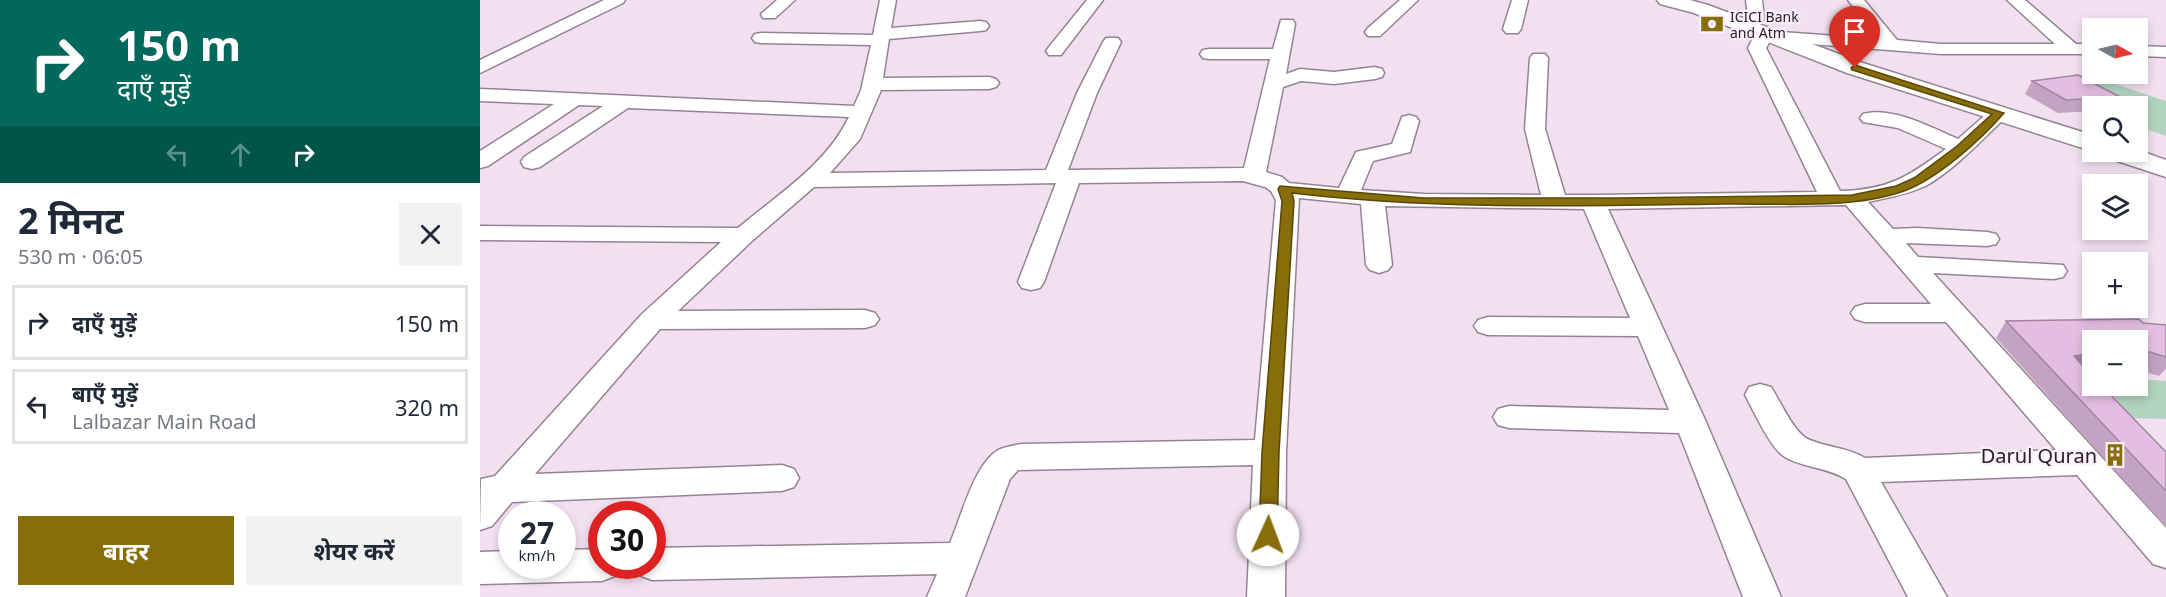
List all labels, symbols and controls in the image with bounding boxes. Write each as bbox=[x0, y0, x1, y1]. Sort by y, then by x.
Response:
pin bbox=[1829, 6, 1880, 68]
place label: ICICI Bank and Atm bbox=[1730, 7, 1799, 42]
bank icon: ICICI Bank and Atm bbox=[1699, 11, 1725, 37]
icon: arrive bbox=[1838, 15, 1871, 48]
text: 150 m bbox=[117, 16, 241, 73]
north arrow bbox=[2082, 18, 2148, 84]
map controls bbox=[2082, 18, 2148, 396]
icon: right bbox=[18, 24, 96, 102]
text: दाएँ मुड़ें bbox=[117, 70, 191, 107]
button: search bbox=[2082, 96, 2148, 162]
icon: left bbox=[161, 138, 194, 171]
icon: ahead bbox=[224, 138, 257, 171]
icon: right bbox=[287, 138, 320, 171]
button: layers bbox=[2082, 174, 2148, 240]
text: 2 मिनट bbox=[18, 196, 124, 245]
button: close bbox=[399, 203, 462, 266]
text: 530 m · 06:05 bbox=[18, 243, 143, 270]
button: + bbox=[2082, 252, 2148, 318]
icon: right bbox=[21, 306, 54, 339]
text: दाएँ मुड़ें bbox=[72, 308, 137, 338]
text: 150 m bbox=[395, 308, 459, 338]
button: − bbox=[2082, 330, 2148, 396]
text: बाएँ मुड़ें bbox=[72, 378, 138, 408]
icon: left bbox=[21, 390, 54, 423]
text: 320 m bbox=[395, 392, 459, 422]
text: Lalbazar Main Road bbox=[72, 408, 257, 435]
place label: Darul Quran bbox=[1981, 442, 2097, 469]
building icon: Darul Quran bbox=[2102, 442, 2128, 468]
speed limit sign: 30 bbox=[588, 501, 666, 579]
position arrow bbox=[1236, 503, 1300, 567]
text: 27 bbox=[520, 512, 554, 553]
button: बाहर bbox=[18, 516, 234, 585]
button: शेयर करें bbox=[246, 516, 462, 585]
text: km/h bbox=[519, 545, 555, 565]

